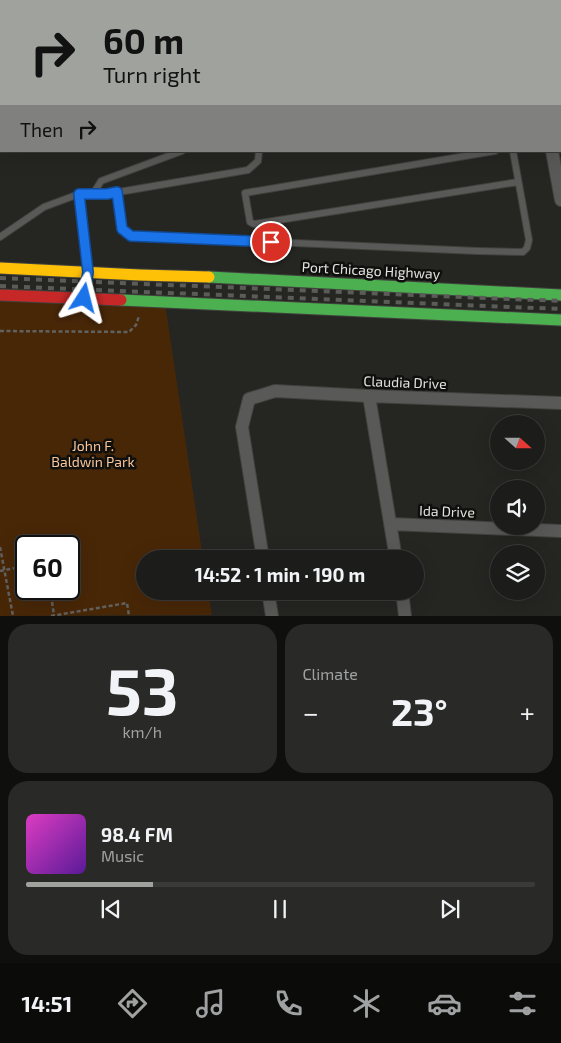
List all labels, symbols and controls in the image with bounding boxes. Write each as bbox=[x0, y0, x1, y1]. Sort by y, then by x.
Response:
text: 60 m bbox=[103, 19, 184, 61]
icon: right bbox=[20, 20, 85, 85]
text: Turn right bbox=[103, 61, 201, 87]
icon: right bbox=[73, 115, 101, 143]
text: Then bbox=[20, 118, 63, 141]
pin bbox=[250, 221, 292, 263]
icon: arrive bbox=[257, 228, 285, 256]
street label: Port Chicago Highway bbox=[301, 258, 441, 282]
position arrow bbox=[57, 271, 109, 323]
street label: Claudia Drive bbox=[363, 372, 447, 392]
north arrow bbox=[490, 415, 545, 470]
map controls bbox=[490, 415, 545, 600]
park label: John F. Baldwin Park bbox=[51, 437, 135, 470]
button: sound bbox=[490, 480, 545, 535]
street label: Ida Drive bbox=[419, 502, 475, 520]
speed limit sign: 60 bbox=[15, 535, 80, 600]
button: layers bbox=[490, 545, 545, 600]
text: 14:52 · 1 min · 190 m bbox=[195, 563, 365, 586]
text: 53 bbox=[106, 650, 179, 728]
text: Climate bbox=[303, 664, 358, 683]
text: 23° bbox=[391, 688, 448, 734]
text: − bbox=[303, 695, 319, 729]
text: + bbox=[520, 695, 535, 729]
text: km/h bbox=[122, 722, 162, 741]
text: 98.4 FM bbox=[101, 823, 173, 846]
text: Music bbox=[101, 846, 144, 865]
icon: previous bbox=[97, 895, 125, 923]
icon: pause bbox=[266, 895, 294, 923]
icon: next bbox=[436, 895, 464, 923]
icon: directions bbox=[115, 986, 150, 1021]
icon: music bbox=[193, 986, 228, 1021]
icon: phone bbox=[271, 986, 306, 1021]
icon: climate bbox=[349, 986, 384, 1021]
icon: car bbox=[427, 986, 462, 1021]
icon: filters bbox=[505, 986, 540, 1021]
text: 14:51 bbox=[21, 990, 72, 1016]

